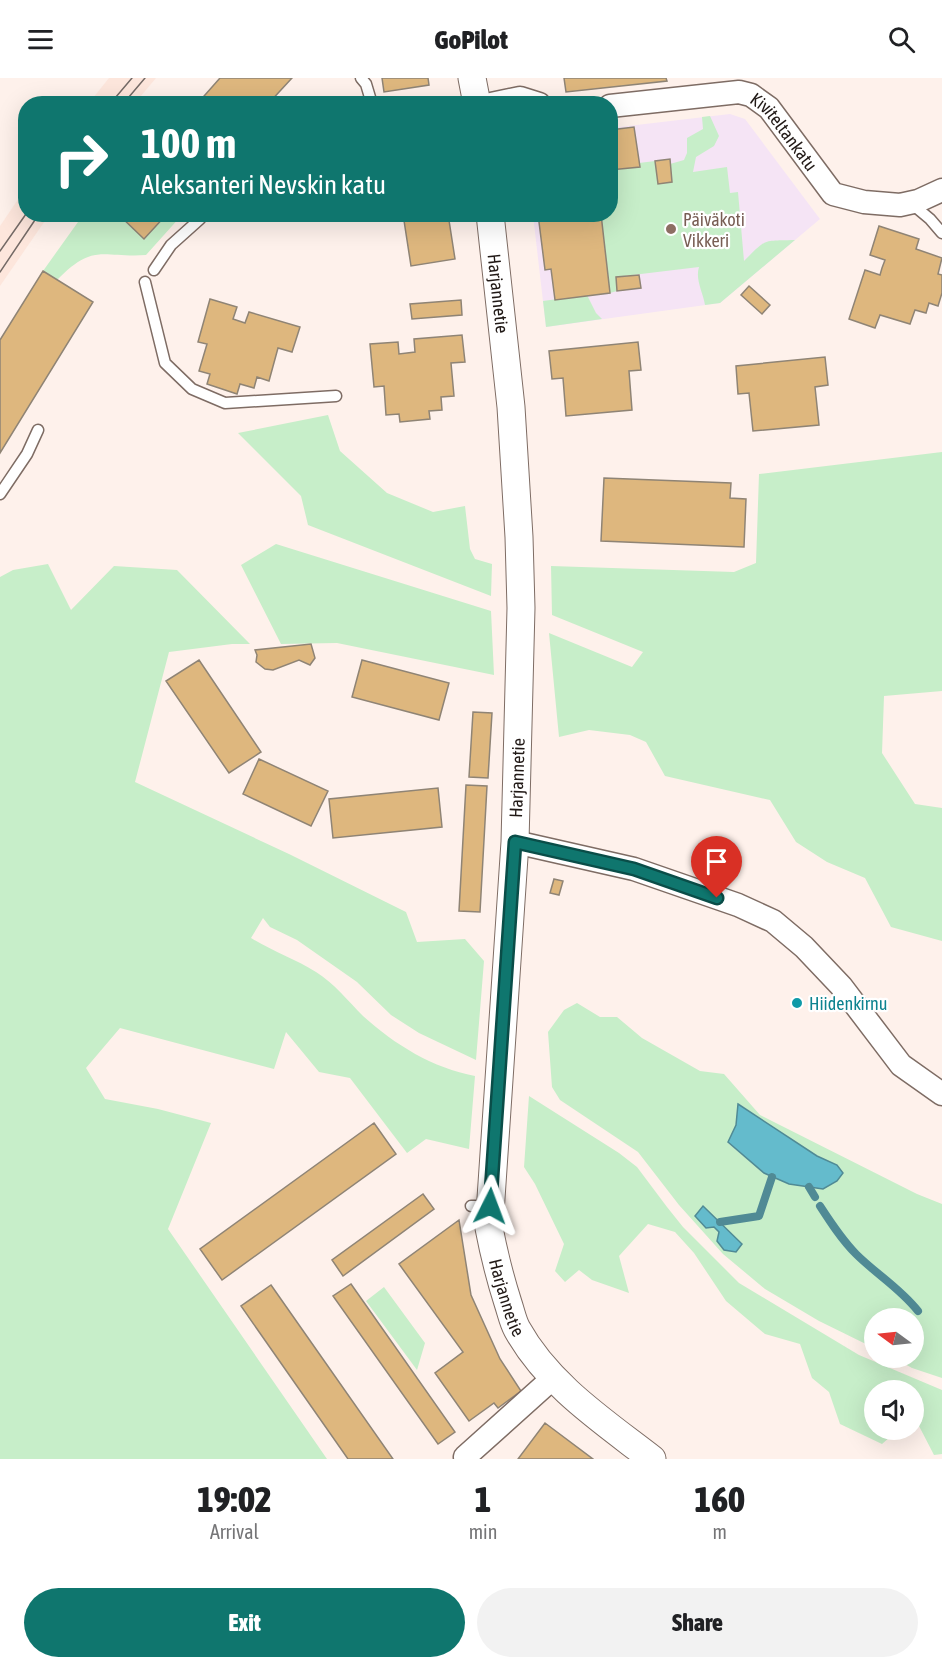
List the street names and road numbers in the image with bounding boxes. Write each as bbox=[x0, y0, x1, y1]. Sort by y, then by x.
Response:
street label: Kiviteltankatu bbox=[747, 88, 822, 175]
street label: Harjannetie bbox=[484, 253, 513, 334]
street label: Harjannetie bbox=[505, 738, 529, 818]
street label: Harjannetie bbox=[485, 1256, 529, 1340]

